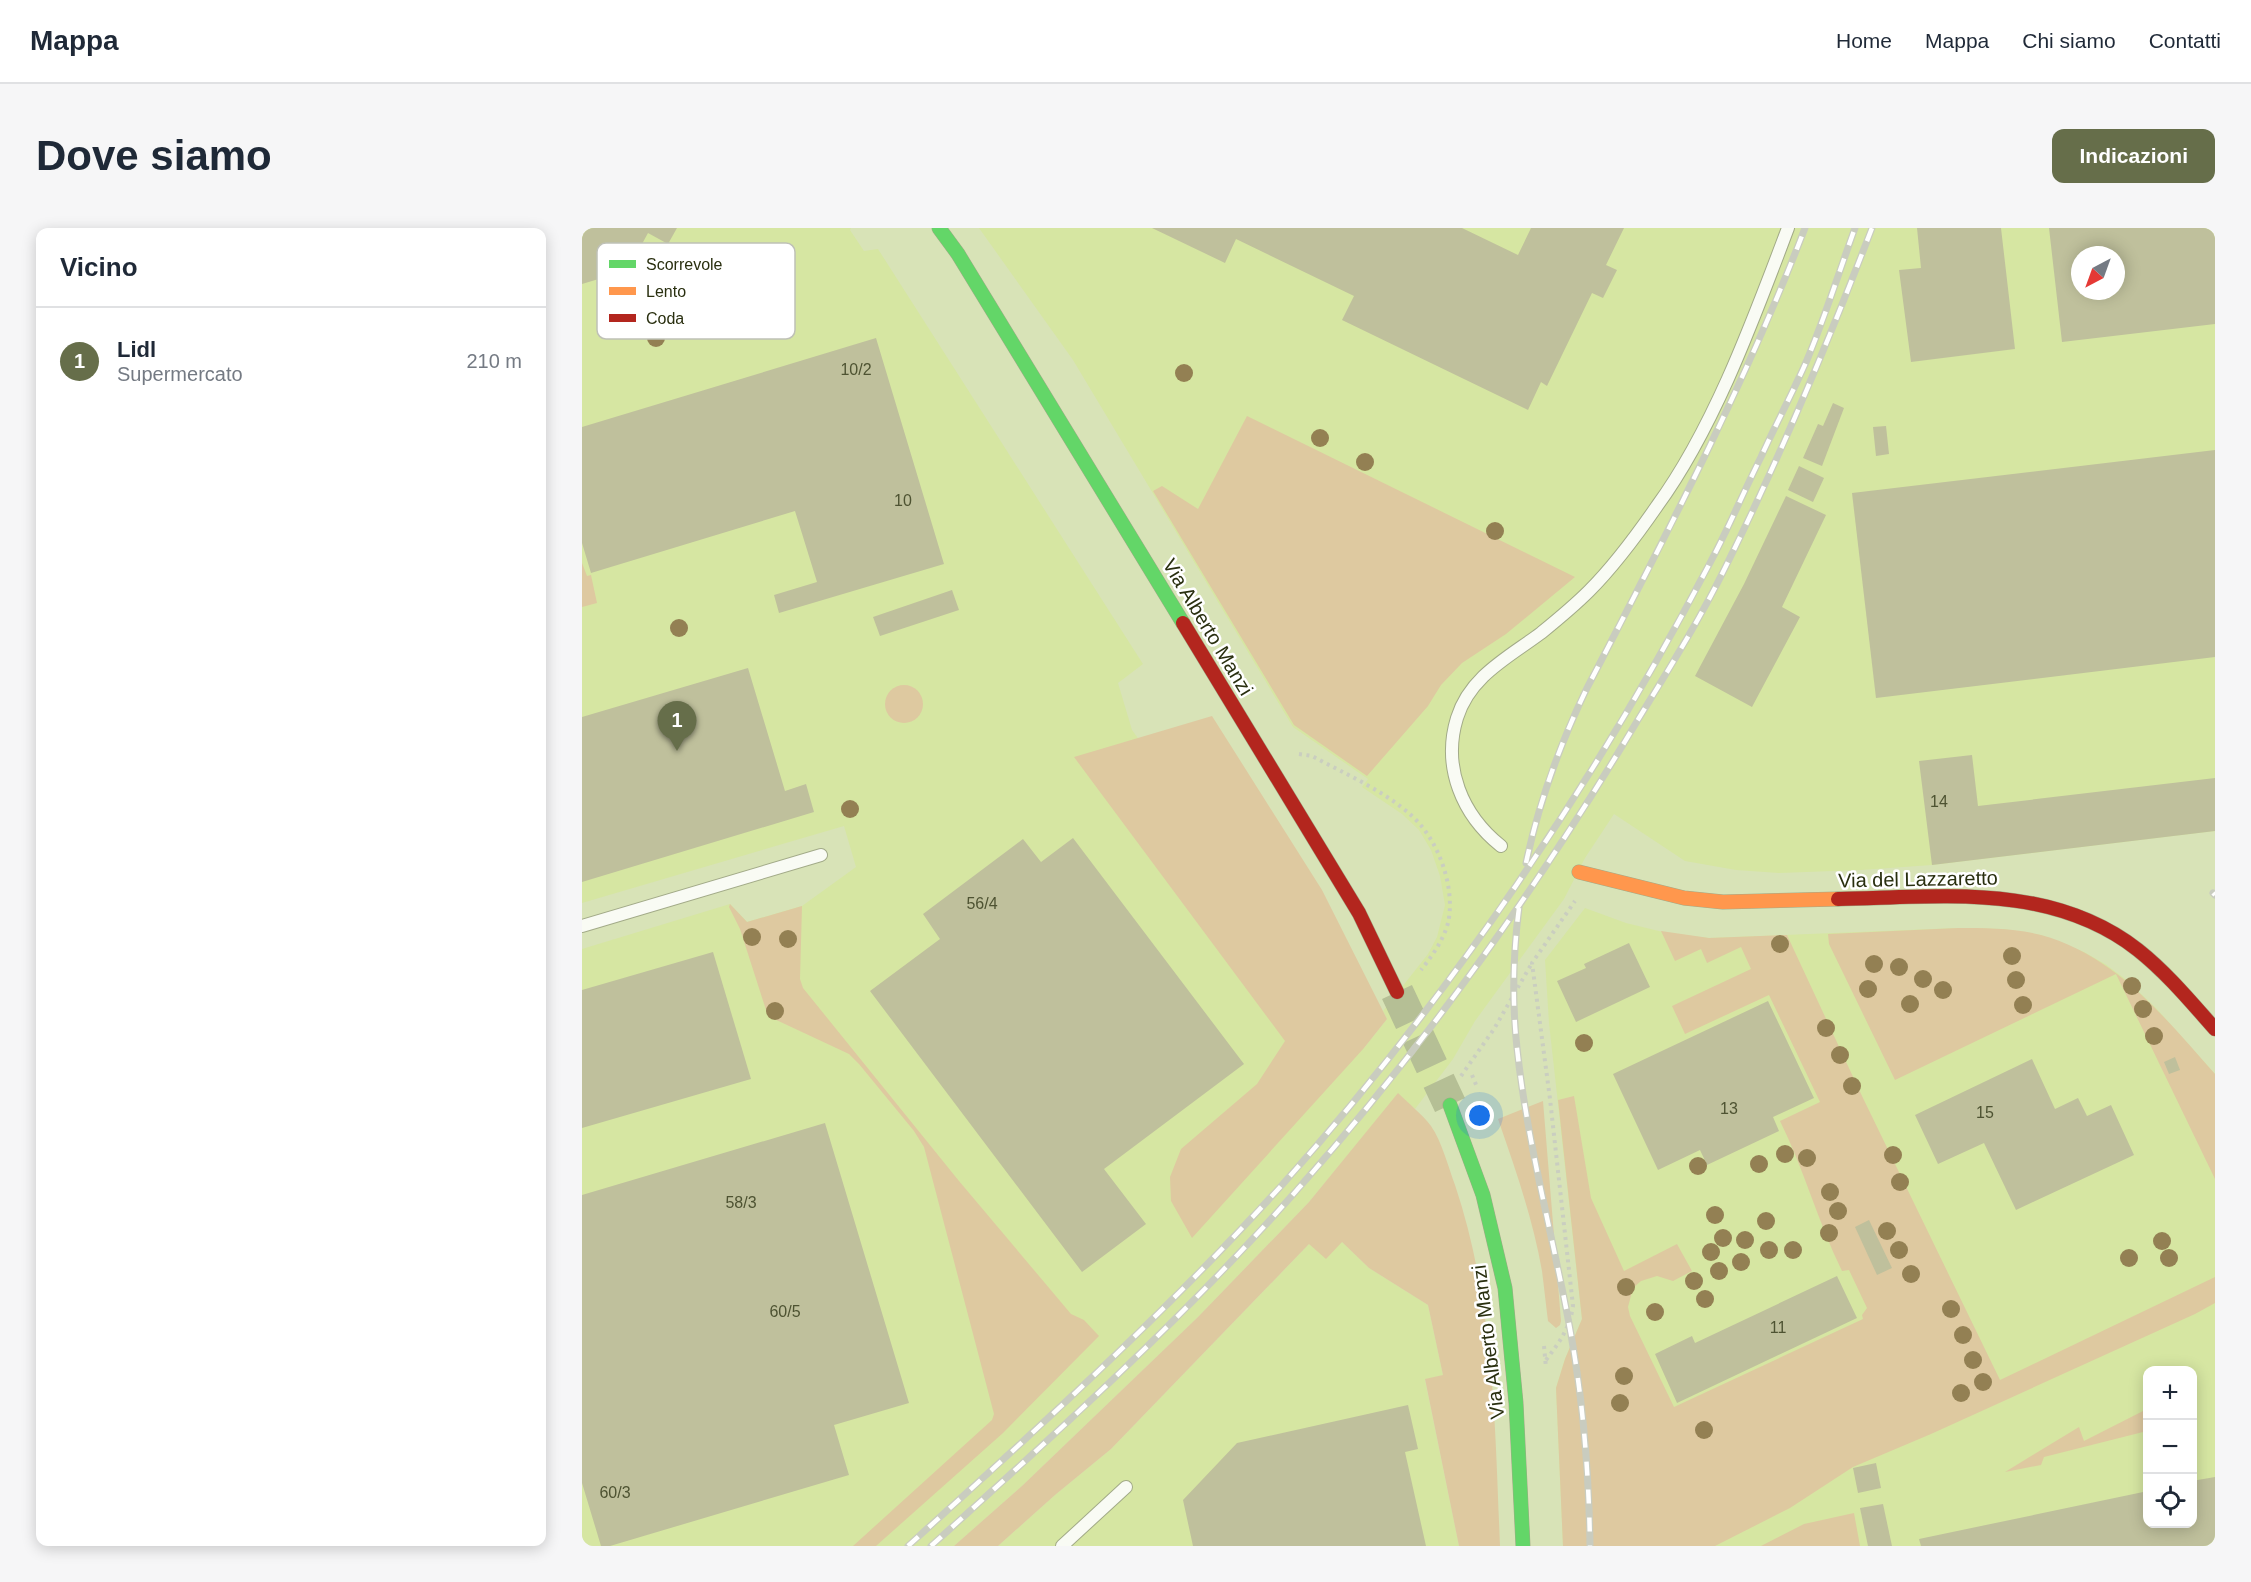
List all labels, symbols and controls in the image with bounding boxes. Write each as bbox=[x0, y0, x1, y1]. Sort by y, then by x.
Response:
text: Mappa bbox=[30, 25, 119, 56]
text: Home bbox=[1836, 29, 1892, 52]
text: Mappa bbox=[1925, 29, 1989, 52]
text: Chi siamo bbox=[2022, 29, 2116, 52]
text: Contatti bbox=[2149, 29, 2221, 52]
button: Indicazioni bbox=[2052, 129, 2215, 183]
text: Dove siamo bbox=[36, 132, 272, 179]
legend bbox=[597, 243, 795, 339]
north arrow bbox=[2071, 246, 2125, 300]
text: Vicino bbox=[60, 252, 138, 282]
text: Scorrevole bbox=[646, 256, 723, 273]
text: Lento bbox=[646, 283, 686, 300]
text: Coda bbox=[646, 310, 684, 327]
text: Lidl bbox=[117, 337, 156, 362]
text: 1 bbox=[74, 350, 85, 372]
text: 210 m bbox=[466, 350, 522, 372]
house number: 10/2 bbox=[840, 361, 872, 378]
text: Supermercato bbox=[117, 363, 243, 385]
house number: 10 bbox=[894, 492, 912, 509]
street label: Via Alberto Manzi bbox=[1159, 555, 1257, 699]
pin: 1 bbox=[658, 702, 697, 751]
house number: 14 bbox=[1930, 793, 1948, 810]
street label: Via del Lazzaretto bbox=[1838, 867, 1998, 891]
house number: 56/4 bbox=[966, 895, 998, 912]
house number: 13 bbox=[1720, 1100, 1738, 1117]
your location bbox=[1465, 1101, 1494, 1130]
house number: 15 bbox=[1976, 1104, 1994, 1121]
house number: 58/3 bbox=[725, 1194, 757, 1211]
street label: Via Alberto Manzi bbox=[1468, 1264, 1508, 1420]
house number: 60/5 bbox=[769, 1303, 801, 1320]
house number: 11 bbox=[1770, 1319, 1786, 1336]
map controls bbox=[2143, 1366, 2197, 1528]
button: + bbox=[2143, 1366, 2197, 1420]
button: − bbox=[2143, 1420, 2197, 1474]
button: locate bbox=[2143, 1474, 2197, 1528]
house number: 60/3 bbox=[599, 1484, 631, 1501]

